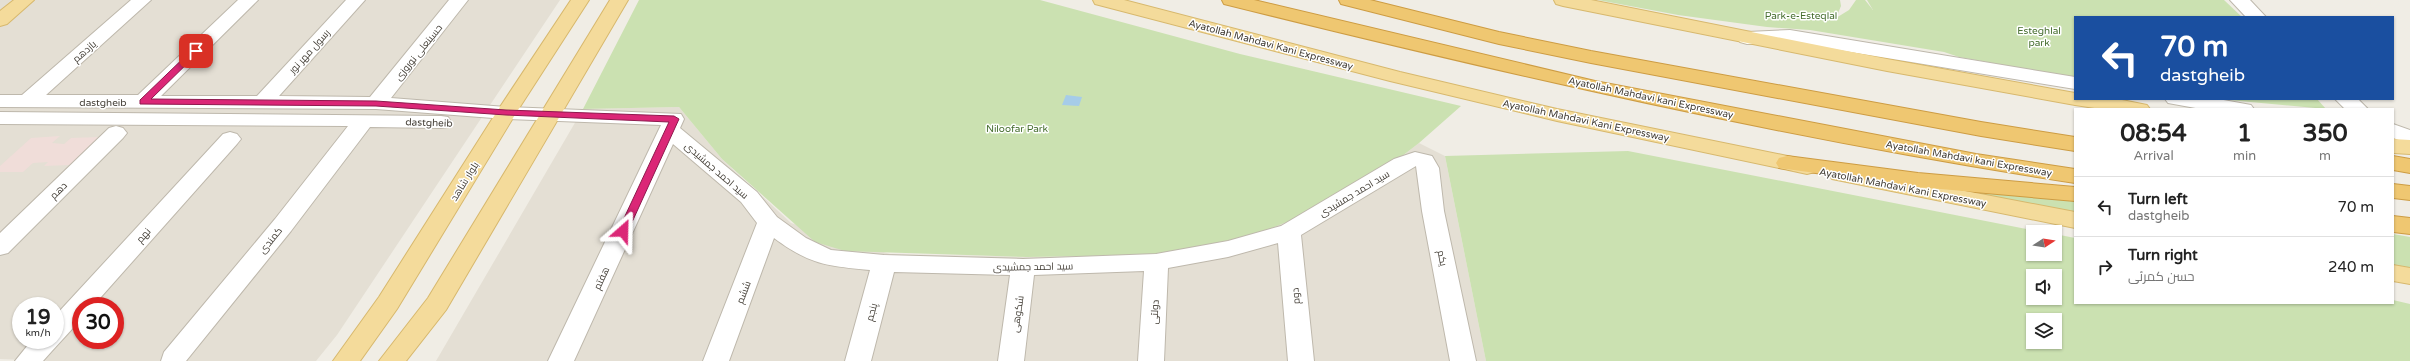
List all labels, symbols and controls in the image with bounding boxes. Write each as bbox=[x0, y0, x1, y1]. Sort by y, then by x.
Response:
park label: Park-e-Esteqlal bbox=[1765, 10, 1837, 22]
street label: Ayatollah Mahdavi Kani Expressway bbox=[1187, 17, 1355, 73]
street label: حسینعلی نوروزی bbox=[392, 22, 445, 83]
park label: Esteghlal park bbox=[2017, 25, 2061, 49]
street label: رسول مهر نور bbox=[286, 27, 333, 77]
text: 70 m bbox=[2160, 30, 2228, 64]
icon: left bbox=[2094, 32, 2146, 84]
pin bbox=[179, 34, 213, 68]
street label: یازدهم bbox=[70, 38, 100, 66]
icon: arrive bbox=[185, 40, 207, 62]
text: dastgheib bbox=[2160, 64, 2245, 86]
street label: Ayatollah Mahdavi kani Expressway bbox=[1567, 75, 1735, 121]
street label: dastgheib bbox=[79, 97, 127, 109]
street label: Ayatollah Mahdavi Kani Expressway bbox=[1501, 97, 1671, 145]
street label: dastgheib bbox=[405, 116, 453, 130]
text: 08:54 bbox=[2120, 119, 2187, 148]
text: 1 bbox=[2237, 119, 2252, 148]
text: 350 bbox=[2302, 119, 2348, 148]
park label: Niloofar Park bbox=[986, 123, 1049, 135]
street label: Ayatollah Mahdavi kani Expressway bbox=[1885, 138, 2053, 180]
street label: سید احمد جمشیدی bbox=[682, 140, 751, 202]
text: Arrival bbox=[2133, 148, 2174, 164]
text: min bbox=[2233, 148, 2256, 164]
text: m bbox=[2319, 148, 2331, 164]
street label: بلوار شاهد bbox=[448, 160, 482, 203]
street label: Ayatollah Mahdavi Kani Expressway bbox=[1818, 166, 1988, 210]
street label: سید احمد جمشیدی bbox=[1317, 168, 1392, 220]
street label: دهم bbox=[48, 179, 71, 203]
text: Turn left bbox=[2128, 190, 2188, 208]
icon: left bbox=[2094, 196, 2116, 218]
text: 70 m bbox=[2337, 198, 2374, 216]
text: dastgheib bbox=[2128, 208, 2190, 224]
position arrow bbox=[602, 210, 644, 252]
street label: کمندی bbox=[257, 225, 285, 256]
north arrow bbox=[2026, 225, 2062, 261]
map controls bbox=[2026, 225, 2062, 349]
street label: نهم bbox=[134, 226, 154, 246]
text: Turn right bbox=[2128, 246, 2198, 264]
street label: یکم bbox=[1434, 249, 1449, 268]
icon: right bbox=[2094, 256, 2116, 278]
text: 240 m bbox=[2328, 258, 2374, 276]
street label: سید احمد جمشیدی bbox=[993, 260, 1073, 274]
street label: هفتم bbox=[591, 265, 613, 292]
button: sound bbox=[2026, 269, 2062, 305]
text: حسن کمرئی bbox=[2128, 269, 2194, 285]
street label: ششم bbox=[734, 279, 755, 306]
street label: دوم bbox=[1289, 287, 1304, 305]
street label: شکوهی bbox=[1009, 295, 1027, 334]
speed limit sign: 30 bbox=[72, 297, 124, 349]
street label: دولتی bbox=[1148, 299, 1162, 325]
street label: پنجم bbox=[864, 302, 881, 323]
text: 19 bbox=[25, 306, 51, 330]
button: layers bbox=[2026, 313, 2062, 349]
text: km/h bbox=[25, 327, 51, 339]

